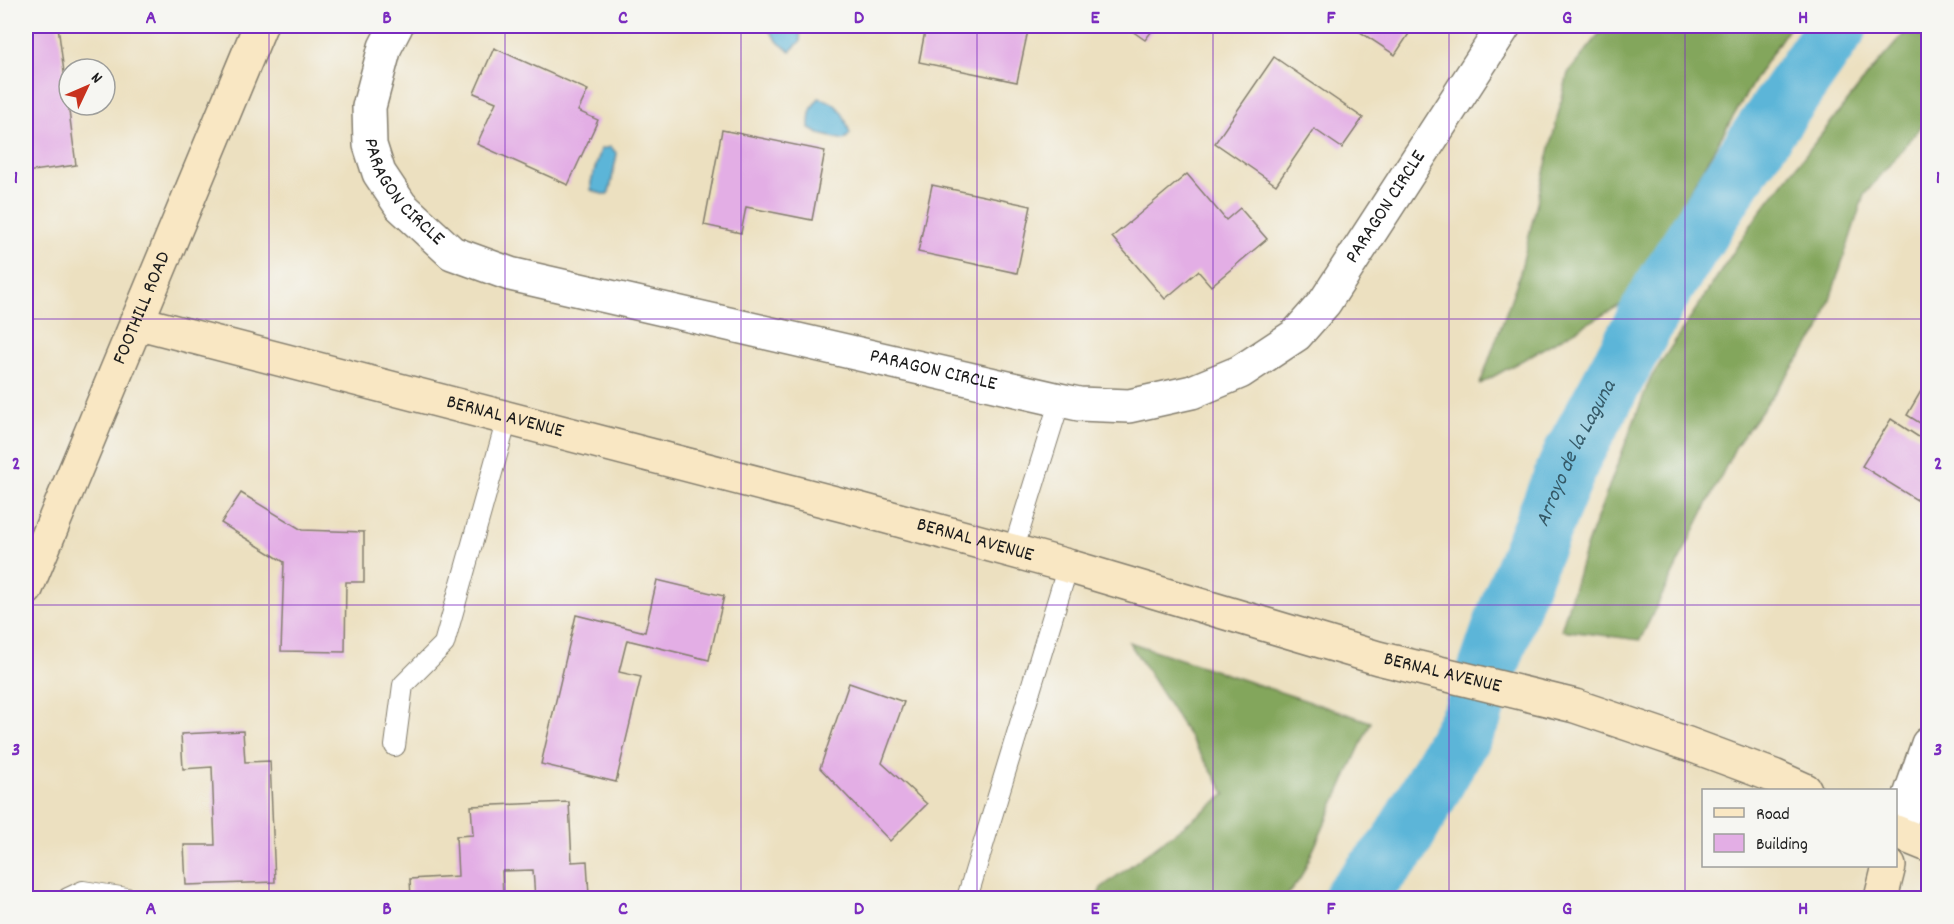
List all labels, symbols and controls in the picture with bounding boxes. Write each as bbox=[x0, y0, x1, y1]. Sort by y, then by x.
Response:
text: A bbox=[146, 5, 157, 33]
text: B bbox=[382, 5, 392, 33]
text: C bbox=[618, 5, 628, 33]
text: D bbox=[854, 5, 865, 33]
text: E bbox=[1090, 5, 1100, 33]
text: F bbox=[1327, 5, 1337, 33]
text: G bbox=[1562, 5, 1572, 33]
text: H bbox=[1798, 5, 1808, 33]
north arrow bbox=[57, 57, 117, 117]
text: N bbox=[85, 67, 107, 89]
street label: PARAGON CIRCLE bbox=[356, 138, 450, 253]
street label: PARAGON CIRCLE bbox=[1339, 145, 1433, 269]
text: 1 bbox=[14, 165, 18, 193]
text: 1 bbox=[1936, 165, 1940, 193]
street label: FOOTHILL ROAD bbox=[107, 248, 179, 369]
street label: PARAGON CIRCLE bbox=[867, 343, 999, 399]
water label: Arroyo de la Laguna bbox=[1529, 375, 1625, 532]
street label: BERNAL AVENUE bbox=[443, 389, 567, 446]
text: 2 bbox=[12, 451, 20, 479]
text: 2 bbox=[1934, 451, 1942, 479]
street label: BERNAL AVENUE bbox=[913, 511, 1037, 570]
street label: BERNAL AVENUE bbox=[1381, 646, 1504, 702]
text: 3 bbox=[12, 737, 20, 765]
text: 3 bbox=[1934, 737, 1942, 765]
legend bbox=[1702, 789, 1897, 867]
text: Road bbox=[1756, 803, 1790, 828]
text: Building bbox=[1756, 833, 1808, 858]
text: A bbox=[146, 896, 157, 924]
text: B bbox=[382, 896, 392, 924]
text: C bbox=[618, 896, 628, 924]
text: D bbox=[854, 896, 865, 924]
text: E bbox=[1090, 896, 1100, 924]
text: F bbox=[1327, 896, 1337, 924]
text: G bbox=[1562, 896, 1572, 924]
text: H bbox=[1798, 896, 1808, 924]

